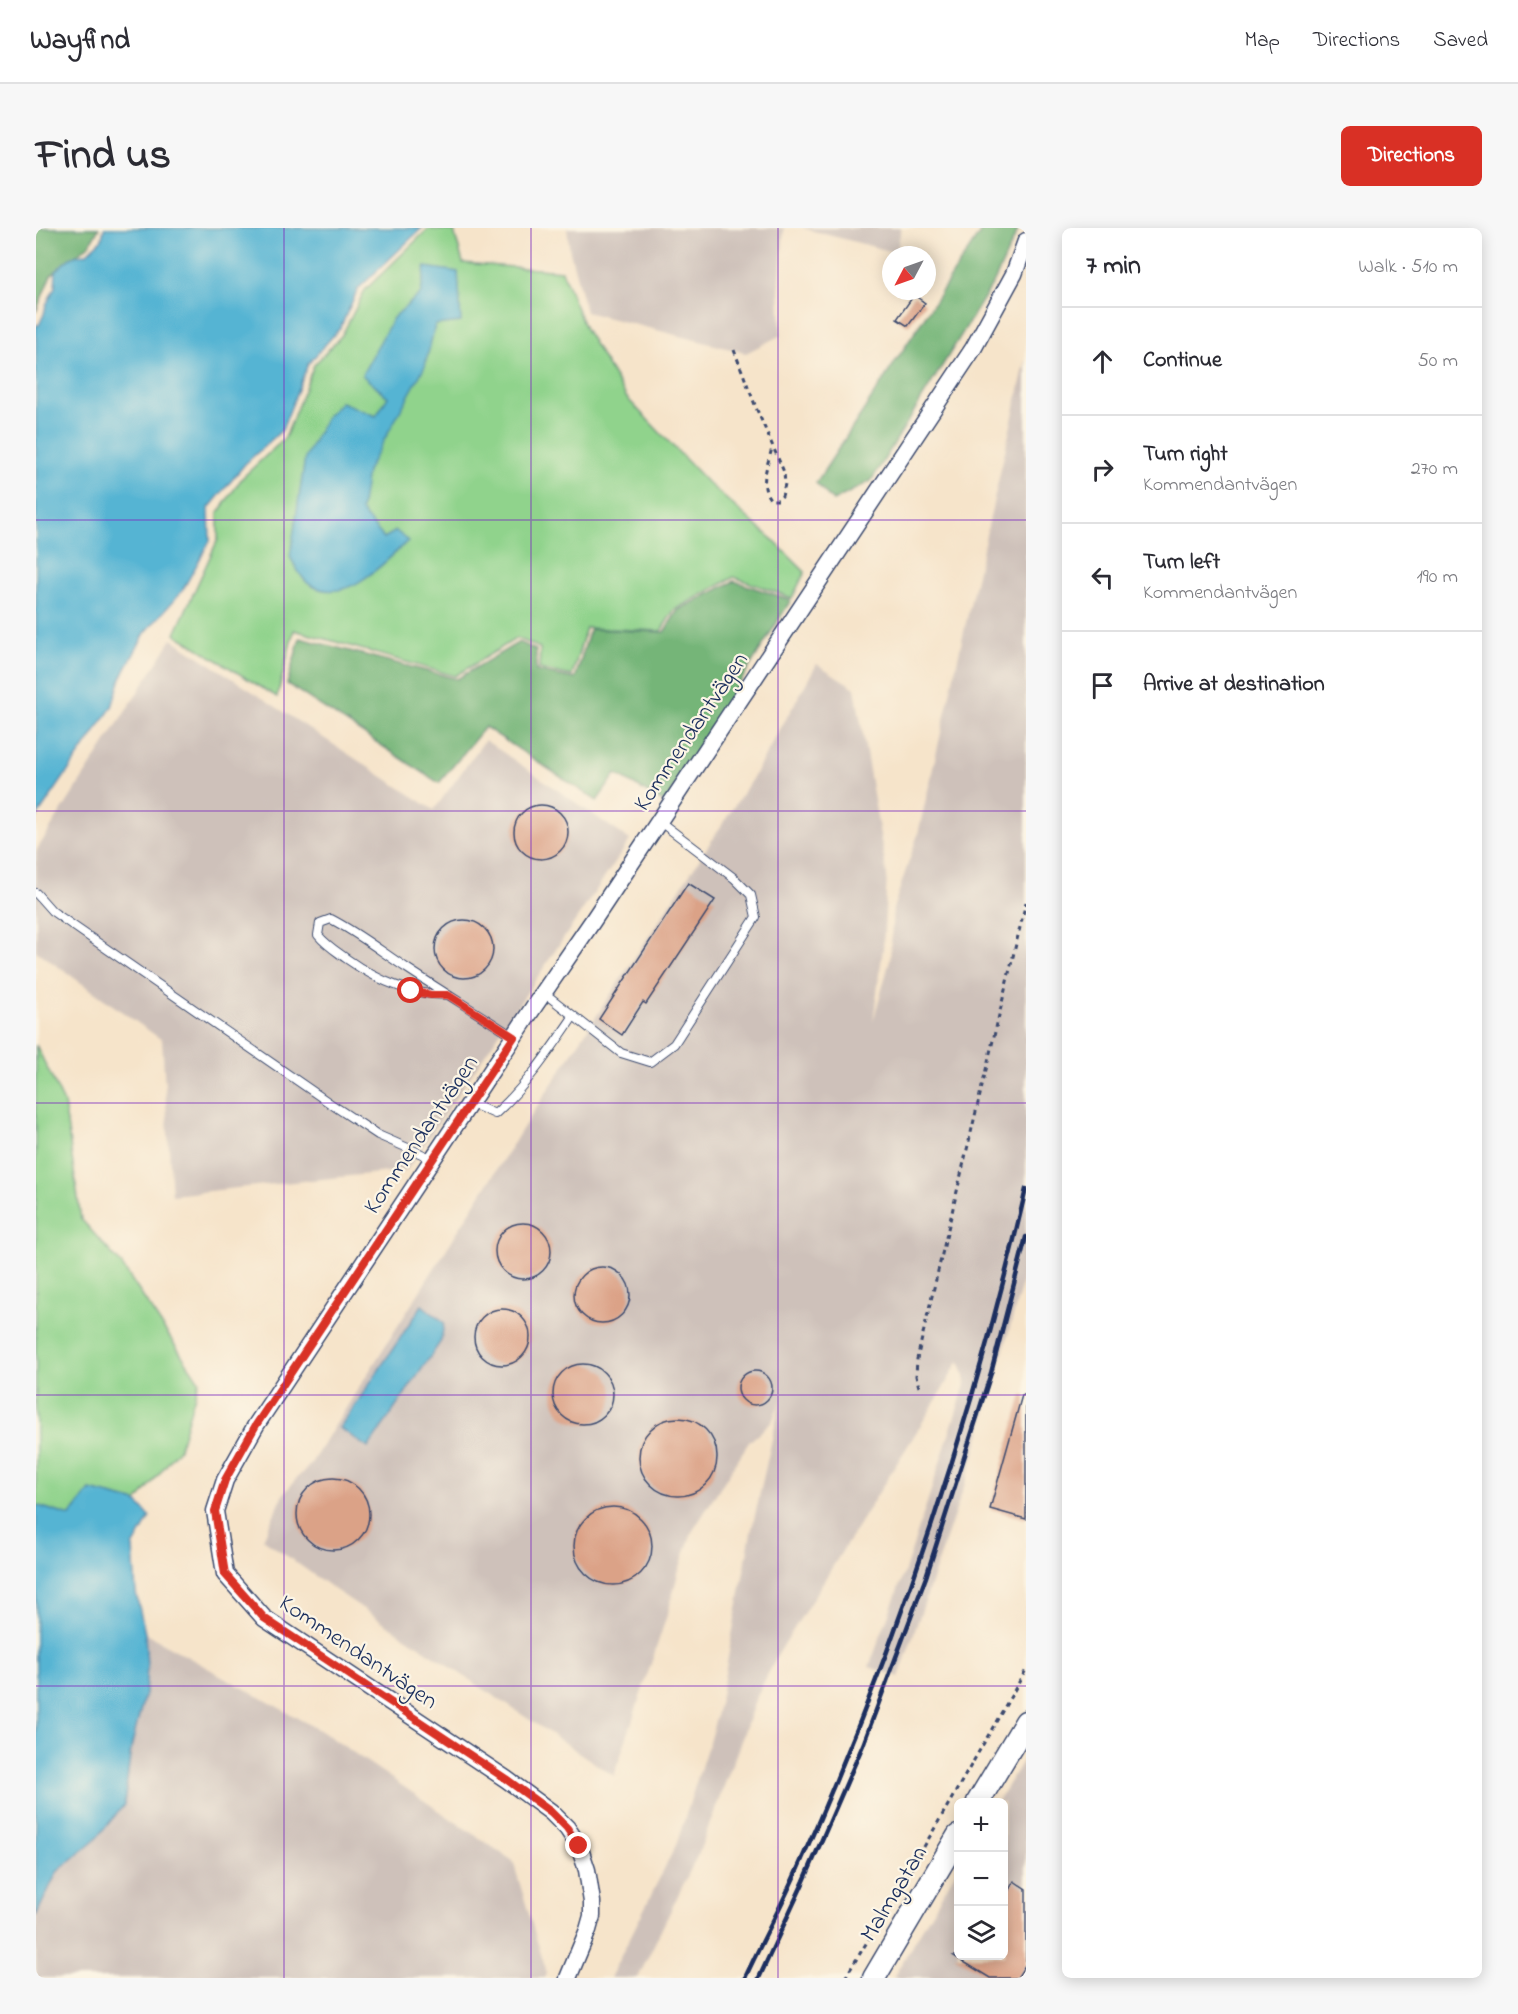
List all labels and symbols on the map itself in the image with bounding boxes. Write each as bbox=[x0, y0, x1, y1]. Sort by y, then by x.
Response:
north arrow bbox=[882, 246, 936, 300]
street label: Kommendantvägen bbox=[626, 646, 758, 819]
route start bbox=[397, 977, 423, 1003]
street label: Kommendantvägen bbox=[356, 1049, 488, 1222]
street label: Kommendantvägen bbox=[271, 1587, 444, 1719]
route end bbox=[565, 1832, 591, 1858]
street label: Malmgatan bbox=[853, 1839, 938, 1949]

